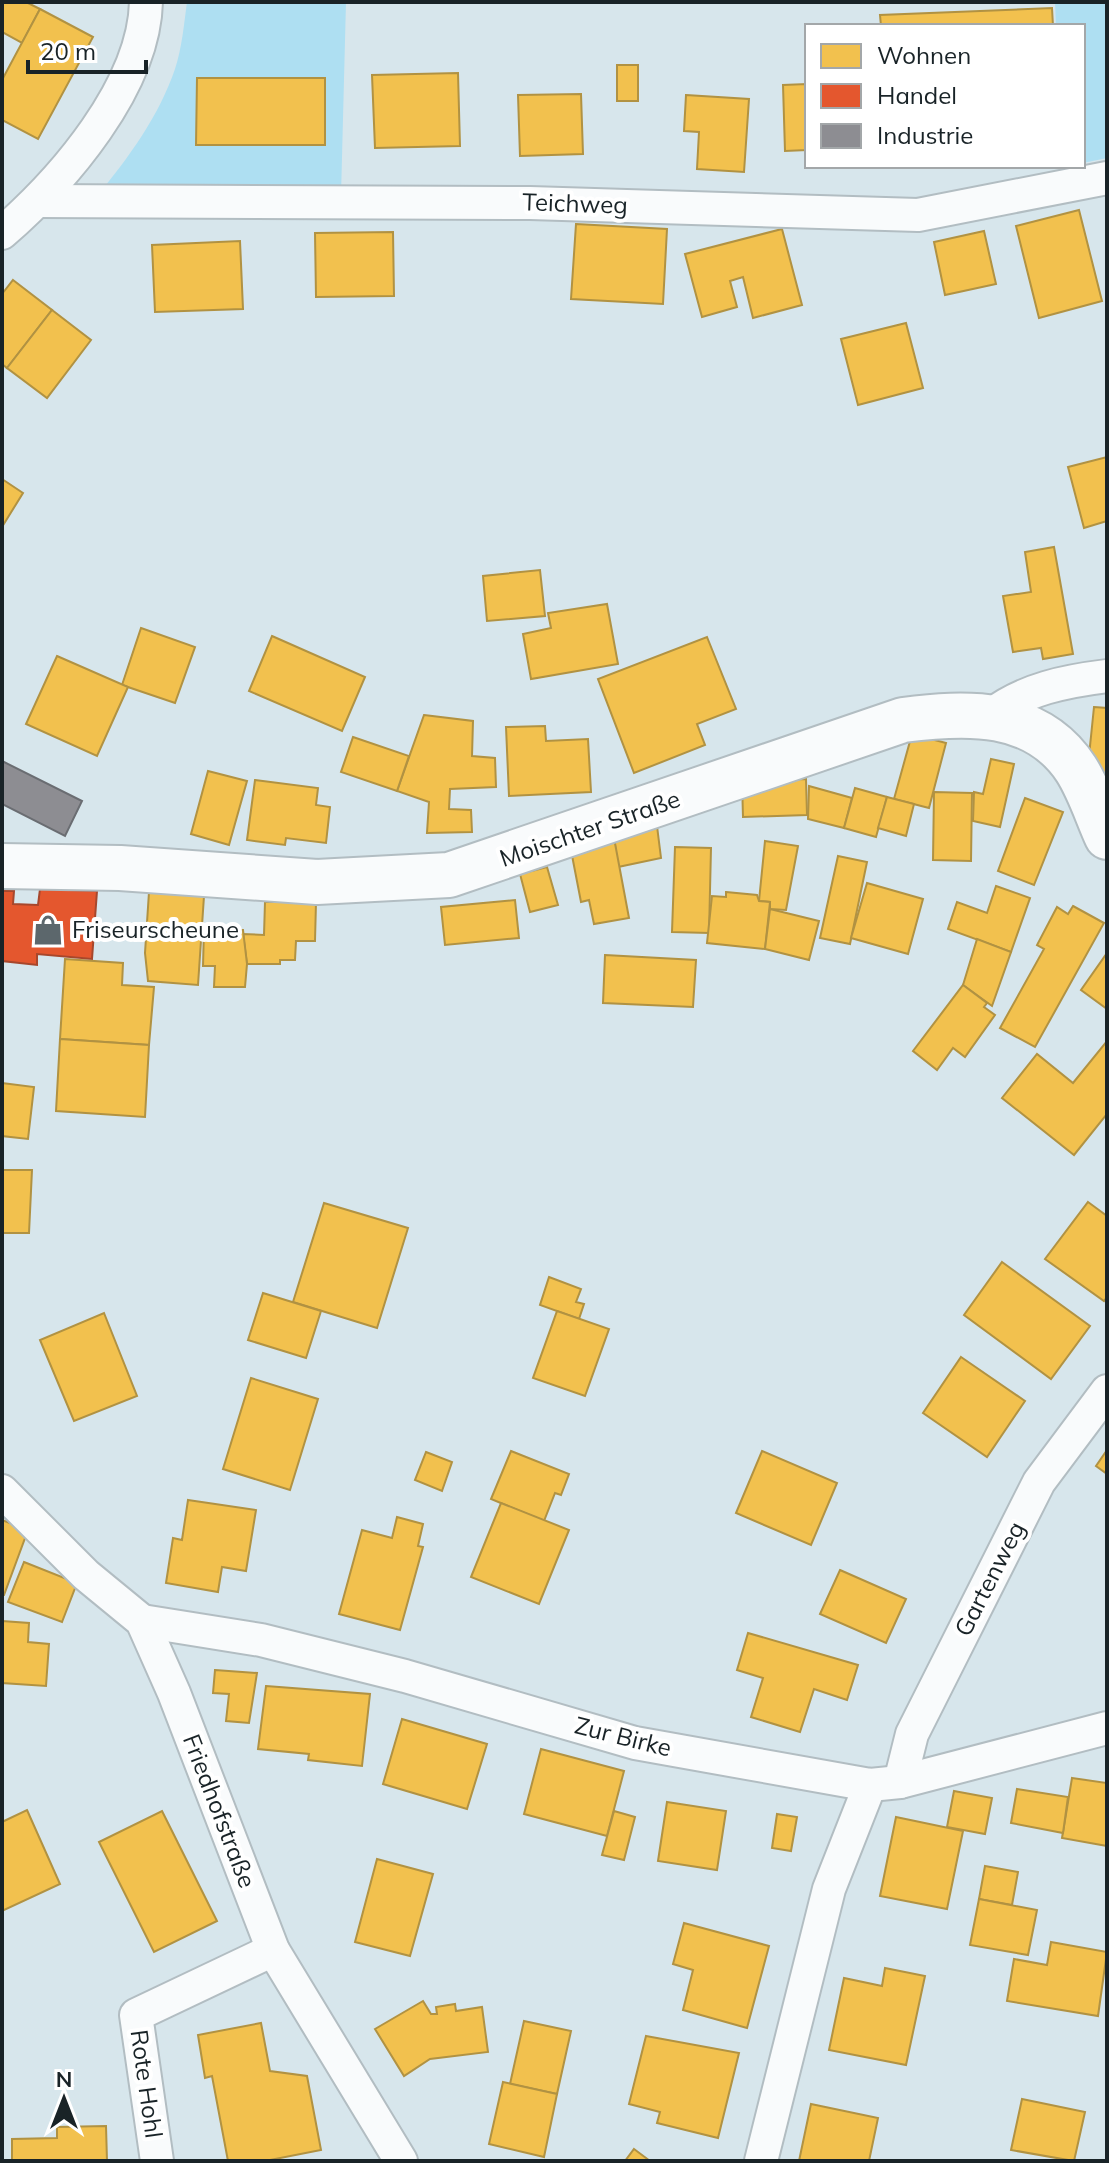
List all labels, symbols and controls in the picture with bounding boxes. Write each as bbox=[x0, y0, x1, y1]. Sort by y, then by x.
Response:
scale bar bbox=[28, 24, 146, 74]
legend bbox=[805, 24, 1085, 168]
text: 20 m bbox=[40, 36, 96, 66]
text: Wohnen bbox=[877, 40, 971, 70]
text: Handel bbox=[877, 80, 957, 110]
text: Industrie bbox=[877, 120, 973, 150]
street label: Teichweg bbox=[522, 186, 628, 220]
street label: Moischter Straße bbox=[496, 783, 684, 873]
shop icon: Friseurscheune bbox=[31, 913, 65, 947]
place label: Friseurscheune bbox=[72, 914, 239, 944]
street label: Gartenweg bbox=[947, 1516, 1031, 1641]
street label: Zur Birke bbox=[572, 1710, 675, 1763]
street label: Friedhofstraße bbox=[177, 1730, 263, 1892]
street label: Rote Hohl bbox=[125, 2028, 169, 2140]
north arrow bbox=[24, 2059, 104, 2139]
text: N bbox=[56, 2065, 72, 2093]

